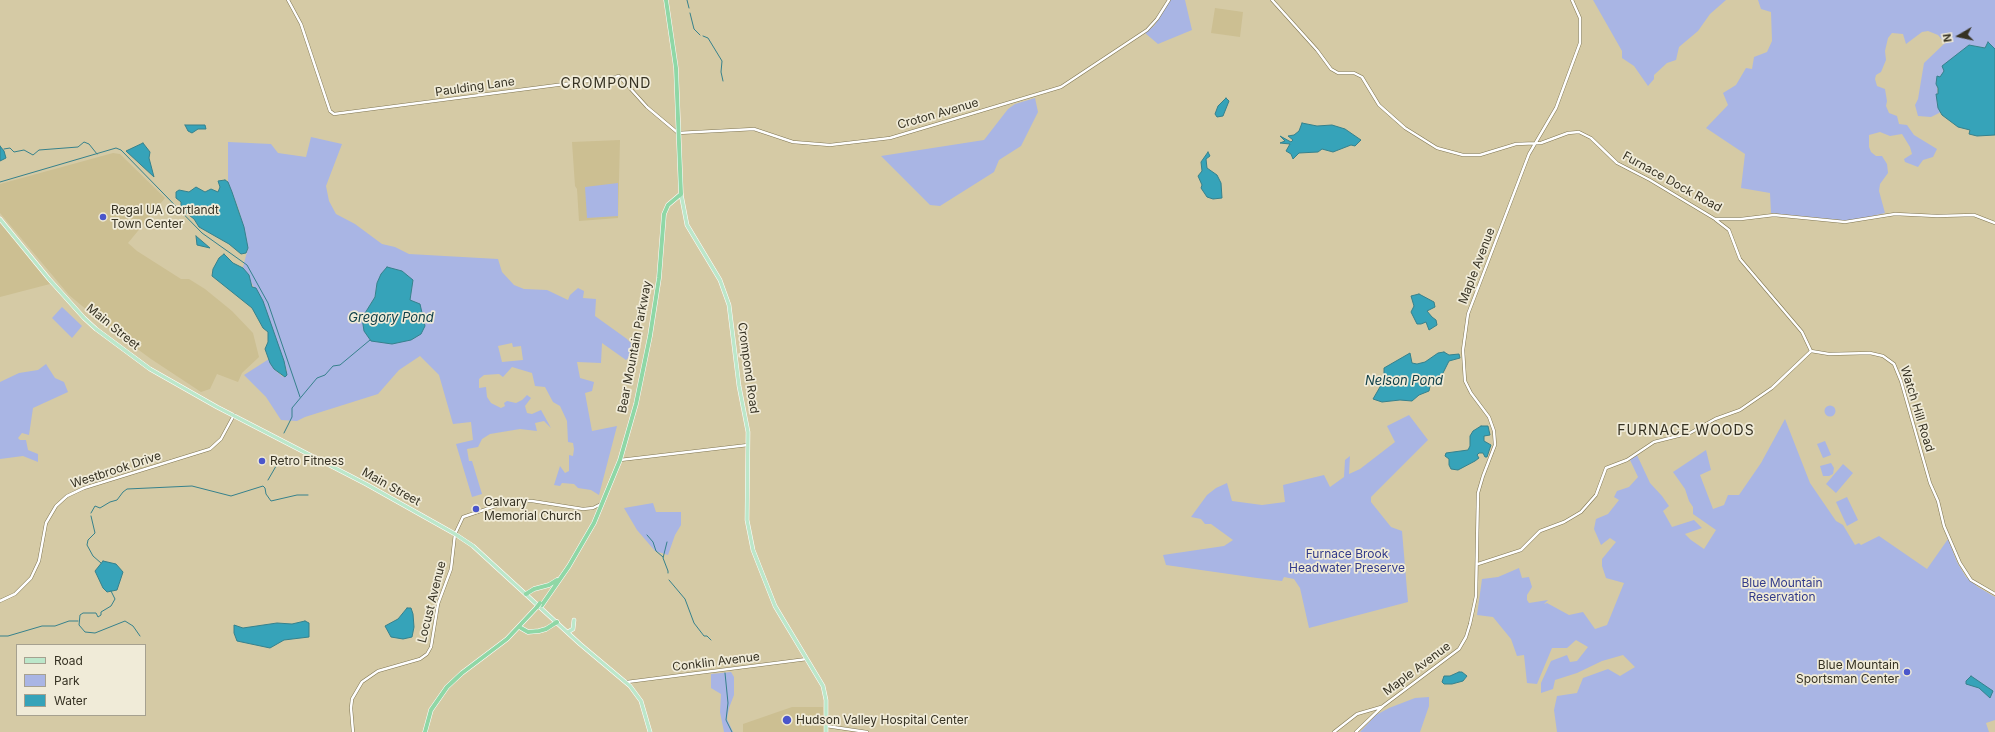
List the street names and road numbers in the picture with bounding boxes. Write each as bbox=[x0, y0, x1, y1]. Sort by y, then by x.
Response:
street label: Paulding Lane bbox=[434, 74, 516, 100]
street label: Croton Avenue bbox=[896, 96, 980, 132]
street label: Furnace Dock Road bbox=[1620, 149, 1724, 215]
street label: Maple Avenue bbox=[1456, 226, 1498, 306]
street label: Bear Mountain Parkway bbox=[615, 279, 655, 415]
street label: Main Street bbox=[83, 301, 143, 353]
street label: Crompond Road bbox=[734, 321, 762, 415]
street label: Watch Hill Road bbox=[1897, 364, 1937, 454]
street label: Westbrook Drive bbox=[69, 449, 163, 491]
street label: Main Street bbox=[359, 465, 423, 509]
street label: Locust Avenue bbox=[415, 560, 449, 644]
street label: Maple Avenue bbox=[1381, 639, 1453, 699]
street label: Conklin Avenue bbox=[671, 649, 761, 675]

